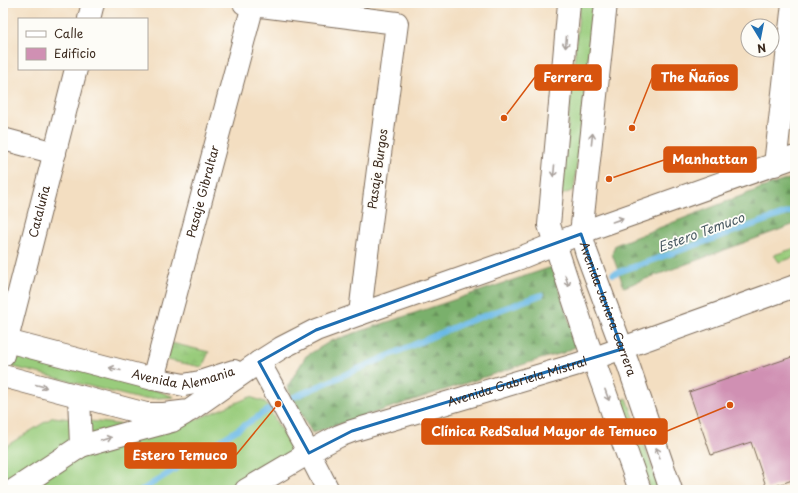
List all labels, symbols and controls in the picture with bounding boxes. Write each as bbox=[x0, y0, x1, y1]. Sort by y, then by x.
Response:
legend bbox=[18, 18, 148, 70]
north arrow bbox=[740, 18, 780, 58]
text: Calle bbox=[54, 24, 84, 42]
one-way arrow bbox=[562, 35, 570, 48]
text: N bbox=[756, 39, 768, 58]
text: Edificio bbox=[54, 44, 96, 62]
callout: Ferrera bbox=[535, 65, 601, 90]
callout: The Ñaños bbox=[652, 65, 737, 90]
text: Ferrera bbox=[543, 67, 593, 86]
text: The Ñaños bbox=[661, 67, 729, 86]
street label: Pasaje Burgos bbox=[362, 127, 392, 210]
one-way arrow bbox=[588, 133, 595, 146]
street label: Pasaje Gibraltar bbox=[181, 142, 223, 240]
callout: Manhattan bbox=[664, 147, 756, 172]
text: Manhattan bbox=[672, 149, 748, 168]
one-way arrow bbox=[551, 164, 558, 177]
street label: Cataluña bbox=[23, 183, 54, 239]
water label: Estero Temuco bbox=[655, 207, 747, 256]
one-way arrow bbox=[611, 216, 624, 223]
street label: Avenida Javiera Carrera bbox=[576, 239, 642, 379]
one-way arrow bbox=[564, 275, 571, 288]
street label: Avenida Gabriela Mistral bbox=[445, 351, 589, 410]
street label: Avenida Alemania bbox=[130, 361, 237, 393]
one-way arrow bbox=[109, 365, 122, 372]
one-way arrow bbox=[34, 382, 47, 390]
one-way arrow bbox=[603, 389, 611, 401]
callout: Clínica RedSalud Mayor de Temuco bbox=[422, 419, 667, 444]
text: Clínica RedSalud Mayor de Temuco bbox=[431, 421, 657, 440]
one-way arrow bbox=[99, 435, 112, 442]
callout: Estero Temuco bbox=[125, 443, 236, 468]
text: Estero Temuco bbox=[133, 445, 228, 464]
one-way arrow bbox=[654, 448, 662, 460]

